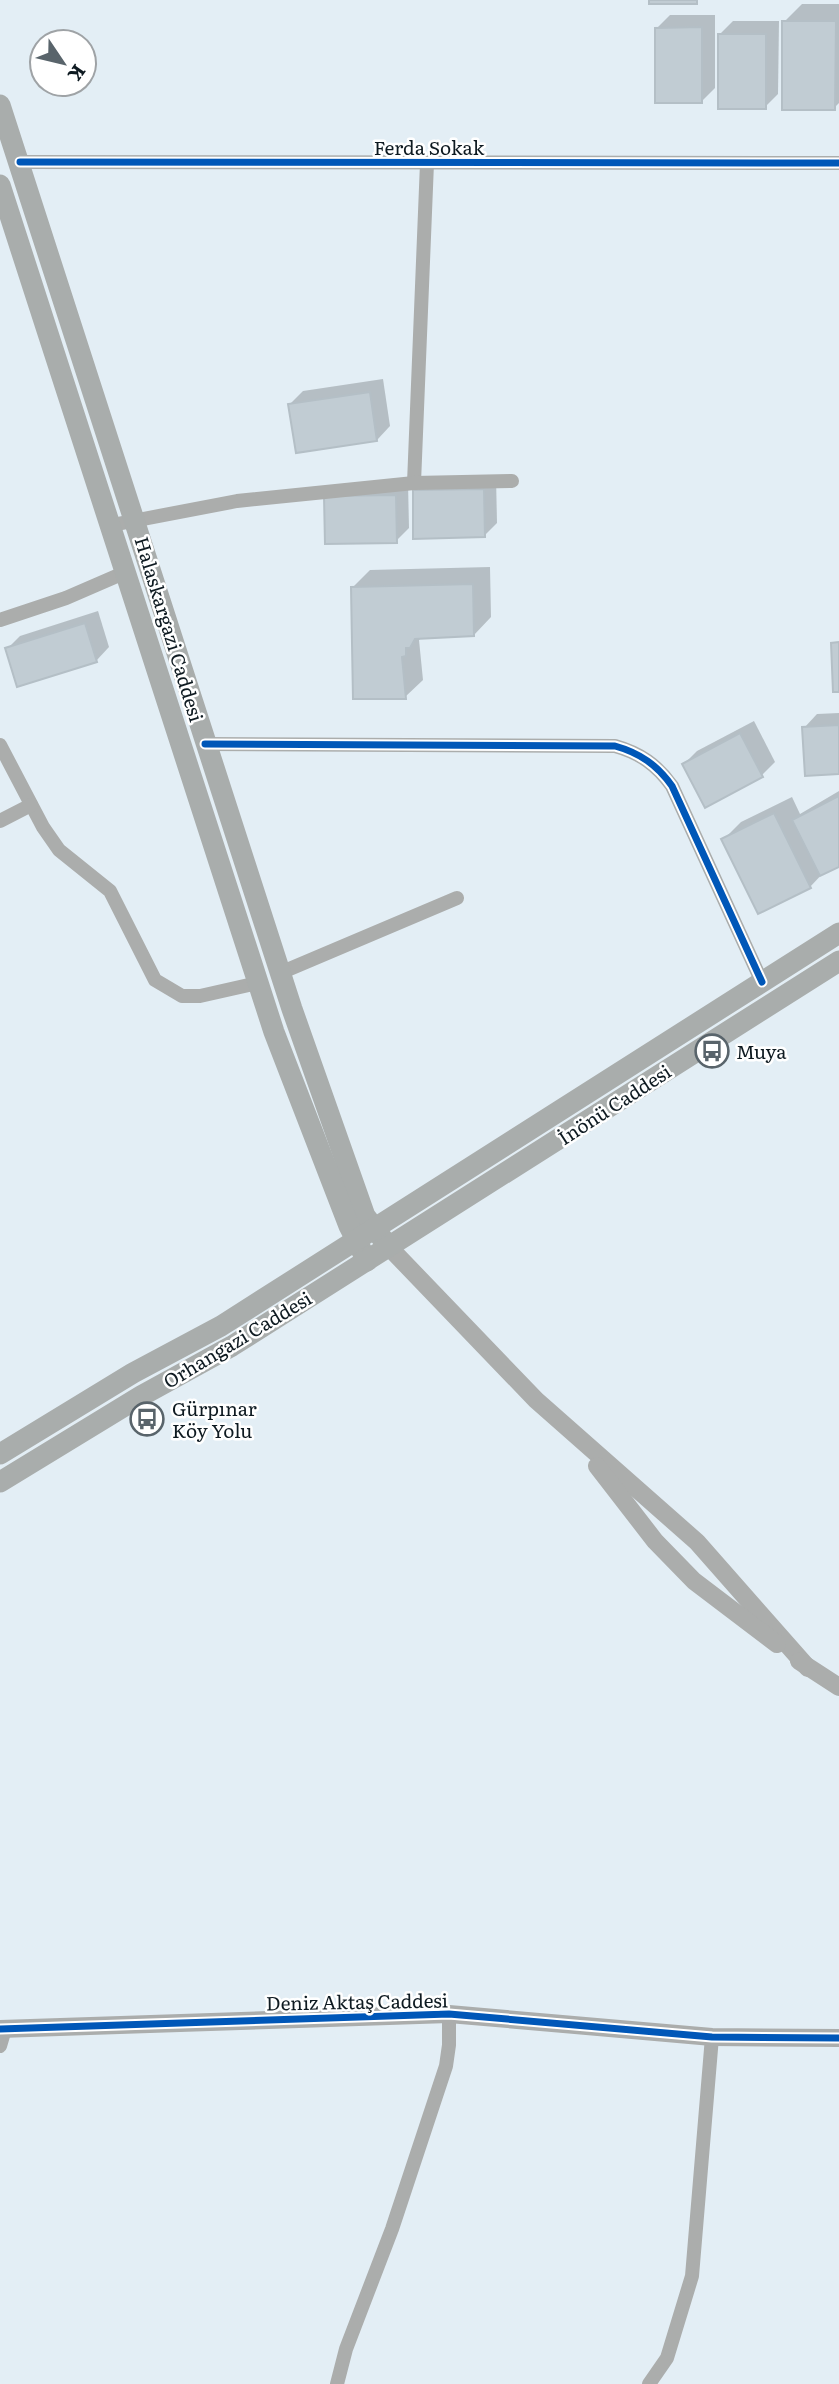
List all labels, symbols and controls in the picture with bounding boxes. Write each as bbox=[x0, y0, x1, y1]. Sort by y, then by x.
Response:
north arrow bbox=[28, 28, 98, 98]
text: K bbox=[62, 59, 93, 88]
street label: Ferda Sokak bbox=[374, 133, 485, 161]
street label: Halaskargazi Caddesi bbox=[128, 533, 212, 725]
bus stop icon: Muya bbox=[693, 1032, 731, 1070]
place label: Muya bbox=[736, 1037, 787, 1065]
street label: İnönü Caddesi bbox=[552, 1057, 676, 1151]
street label: Orhangazi Caddesi bbox=[157, 1284, 317, 1394]
place label: Gürpınar Köy Yolu bbox=[172, 1394, 257, 1444]
bus stop icon: Gürpınar Köy Yolu bbox=[128, 1400, 166, 1438]
street label: Deniz Aktaş Caddesi bbox=[266, 1985, 448, 2017]

